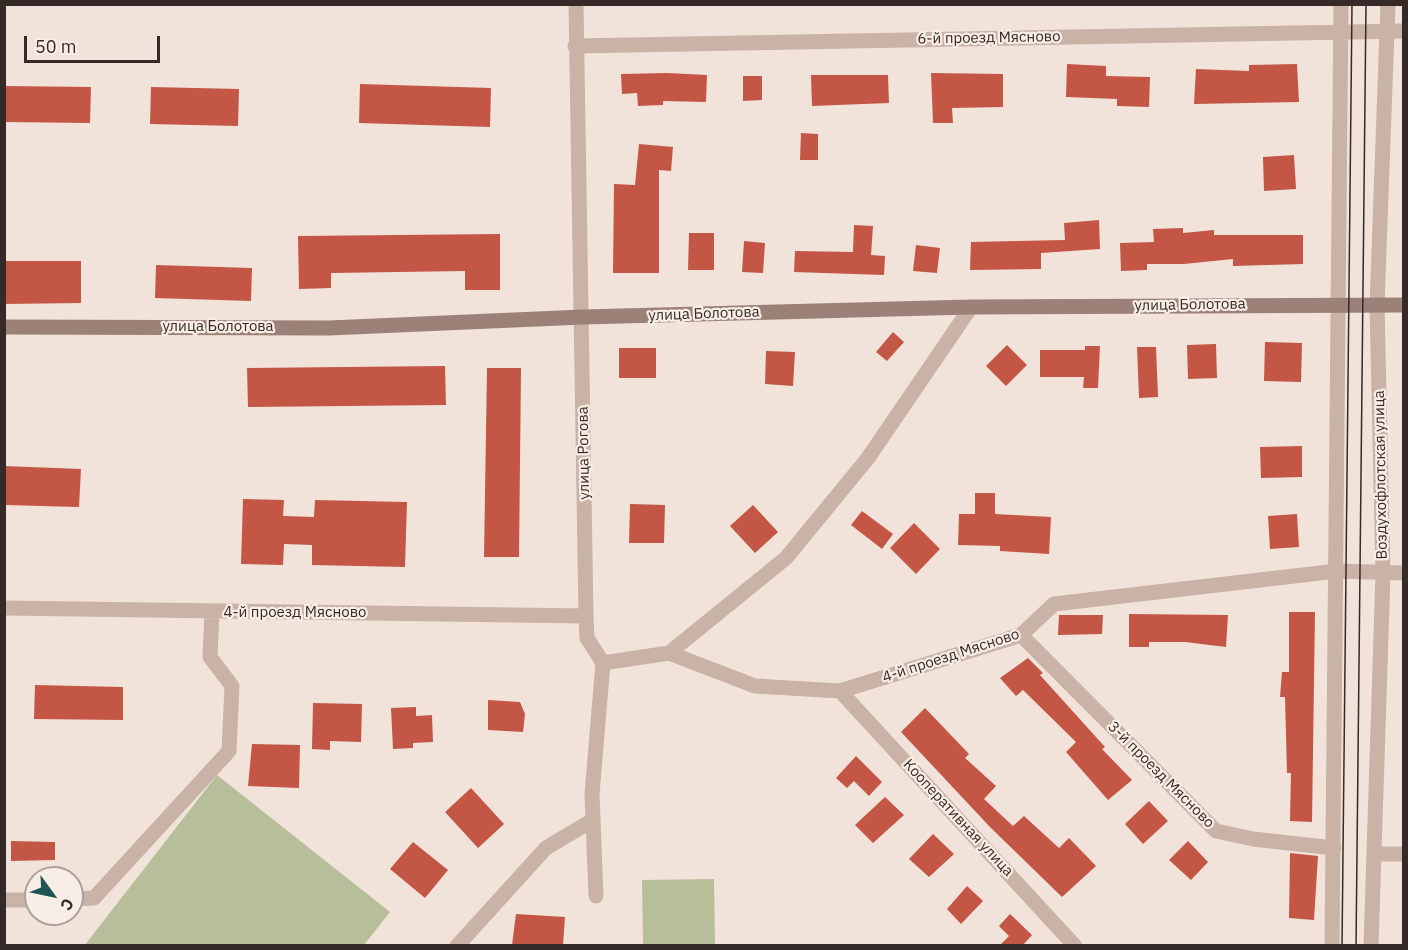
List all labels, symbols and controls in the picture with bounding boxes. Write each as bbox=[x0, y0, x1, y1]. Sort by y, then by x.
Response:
scale bar bbox=[27, 24, 164, 62]
street label: 6-й проезд Мясново bbox=[917, 28, 1061, 48]
text: 50 m bbox=[35, 35, 77, 58]
street label: улица Болотова bbox=[1134, 295, 1246, 315]
street label: улица Болотова bbox=[648, 303, 760, 325]
street label: улица Болотова bbox=[162, 318, 274, 336]
street label: Воздухофлотская улица bbox=[1371, 390, 1391, 560]
street label: улица Рогова bbox=[574, 406, 594, 500]
street label: 4-й проезд Мясново bbox=[223, 604, 367, 622]
street label: 4-й проезд Мясново bbox=[880, 625, 1022, 687]
street label: 3-й проезд Мясново bbox=[1104, 718, 1218, 832]
street label: Кооперативная улица bbox=[899, 756, 1017, 880]
north arrow bbox=[24, 866, 84, 926]
text: С bbox=[56, 895, 79, 915]

